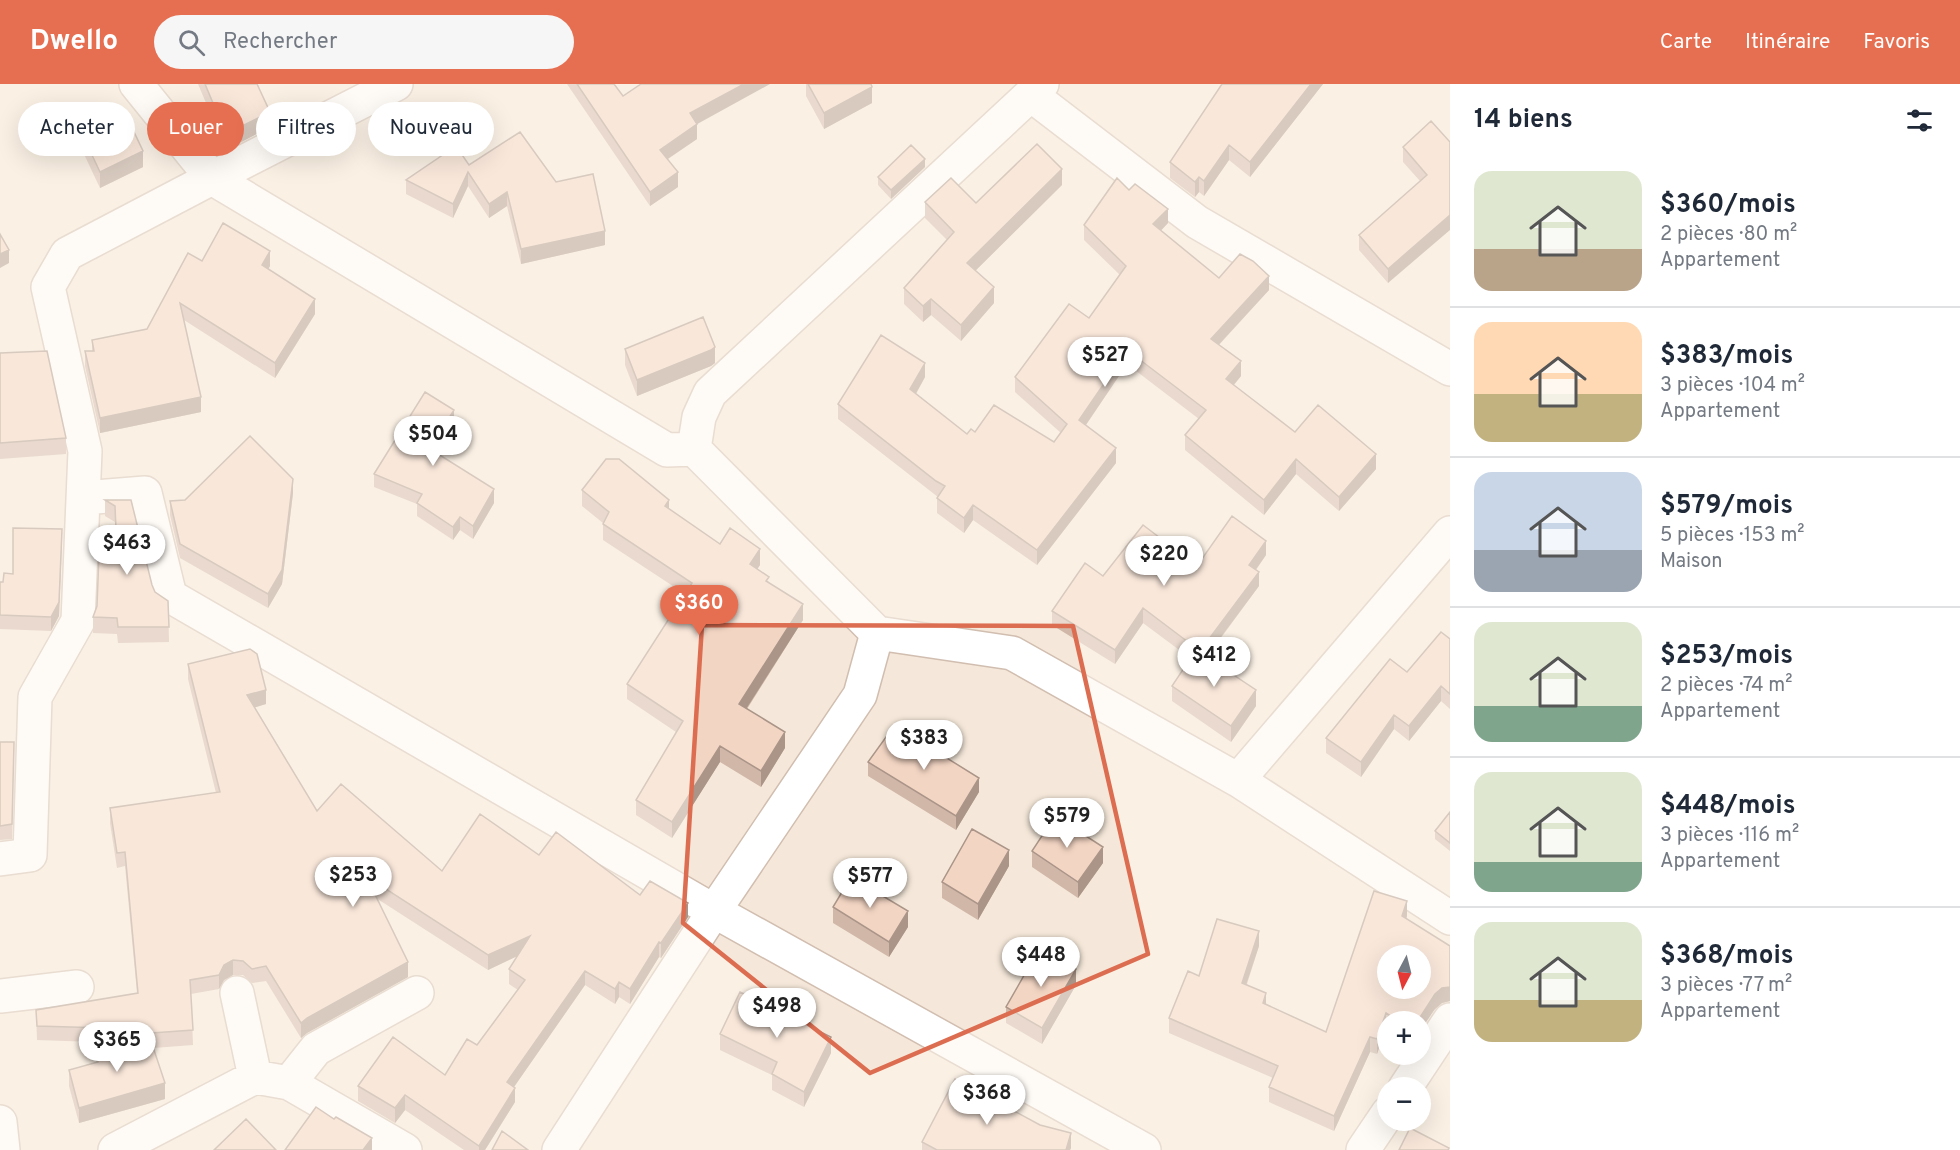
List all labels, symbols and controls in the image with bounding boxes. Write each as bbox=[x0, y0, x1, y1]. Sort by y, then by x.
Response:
search box bbox=[154, 15, 574, 69]
text: Dwello bbox=[30, 24, 118, 60]
icon: search bbox=[175, 26, 208, 59]
text: Rechercher bbox=[223, 29, 337, 56]
text: Carte bbox=[1660, 29, 1712, 56]
text: Itinéraire bbox=[1745, 29, 1830, 56]
text: Favoris bbox=[1863, 29, 1930, 56]
chip: Acheter bbox=[18, 102, 135, 156]
chip: Louer bbox=[147, 102, 244, 156]
chip: Filtres bbox=[256, 102, 356, 156]
chip: Nouveau bbox=[368, 102, 494, 156]
text: 14 biens bbox=[1474, 104, 1573, 137]
icon: filters bbox=[1903, 104, 1936, 137]
text: $360/mois bbox=[1660, 189, 1796, 222]
icon: home bbox=[1522, 195, 1594, 267]
text: 2 pièces · 80 m² bbox=[1660, 222, 1797, 248]
text: Appartement bbox=[1660, 248, 1780, 274]
pin: $527 bbox=[1069, 337, 1141, 388]
text: $383/mois bbox=[1660, 340, 1793, 373]
text: $527 bbox=[1081, 343, 1129, 369]
icon: home bbox=[1522, 346, 1594, 418]
text: 3 pièces · 104 m² bbox=[1660, 373, 1805, 399]
text: Appartement bbox=[1660, 399, 1780, 425]
pin: $504 bbox=[397, 416, 469, 467]
text: $504 bbox=[408, 422, 458, 448]
text: $579/mois bbox=[1660, 490, 1793, 523]
icon: home bbox=[1522, 496, 1594, 568]
text: 5 pièces · 153 m² bbox=[1660, 523, 1805, 549]
pin: $463 bbox=[91, 525, 163, 576]
text: $463 bbox=[102, 531, 152, 557]
pin: $220 bbox=[1128, 536, 1200, 587]
text: $220 bbox=[1139, 542, 1189, 568]
text: Maison bbox=[1660, 549, 1723, 575]
pin: $360 bbox=[663, 585, 735, 636]
text: $360 bbox=[674, 591, 724, 617]
pin: $412 bbox=[1178, 637, 1250, 688]
text: $253/mois bbox=[1660, 640, 1793, 673]
text: $412 bbox=[1191, 643, 1237, 669]
icon: home bbox=[1522, 646, 1594, 718]
text: 2 pièces · 74 m² bbox=[1660, 673, 1793, 699]
text: Appartement bbox=[1660, 699, 1780, 725]
pin: $383 bbox=[888, 720, 960, 771]
text: $383 bbox=[900, 726, 948, 752]
text: $448/mois bbox=[1660, 790, 1795, 823]
icon: home bbox=[1522, 796, 1594, 868]
pin: $579 bbox=[1031, 798, 1103, 849]
text: $579 bbox=[1043, 804, 1091, 830]
text: 3 pièces · 116 m² bbox=[1660, 823, 1799, 849]
text: Appartement bbox=[1660, 849, 1780, 875]
pin: $253 bbox=[317, 857, 389, 908]
pin: $577 bbox=[834, 858, 906, 909]
text: $253 bbox=[329, 863, 377, 889]
text: $577 bbox=[847, 864, 893, 890]
pin: $448 bbox=[1005, 937, 1077, 988]
text: $368/mois bbox=[1660, 940, 1794, 973]
text: $448 bbox=[1016, 943, 1066, 969]
north arrow bbox=[1377, 945, 1431, 999]
map controls bbox=[1377, 945, 1431, 1131]
icon: home bbox=[1522, 946, 1594, 1018]
text: 3 pièces · 77 m² bbox=[1660, 973, 1792, 999]
pin: $498 bbox=[741, 988, 813, 1039]
text: $498 bbox=[752, 994, 802, 1020]
text: Appartement bbox=[1660, 999, 1780, 1025]
button: + bbox=[1377, 1011, 1431, 1065]
pin: $365 bbox=[81, 1022, 153, 1073]
text: $365 bbox=[93, 1028, 141, 1054]
pin: $368 bbox=[951, 1075, 1023, 1126]
button: − bbox=[1377, 1077, 1431, 1131]
text: $368 bbox=[963, 1081, 1011, 1107]

